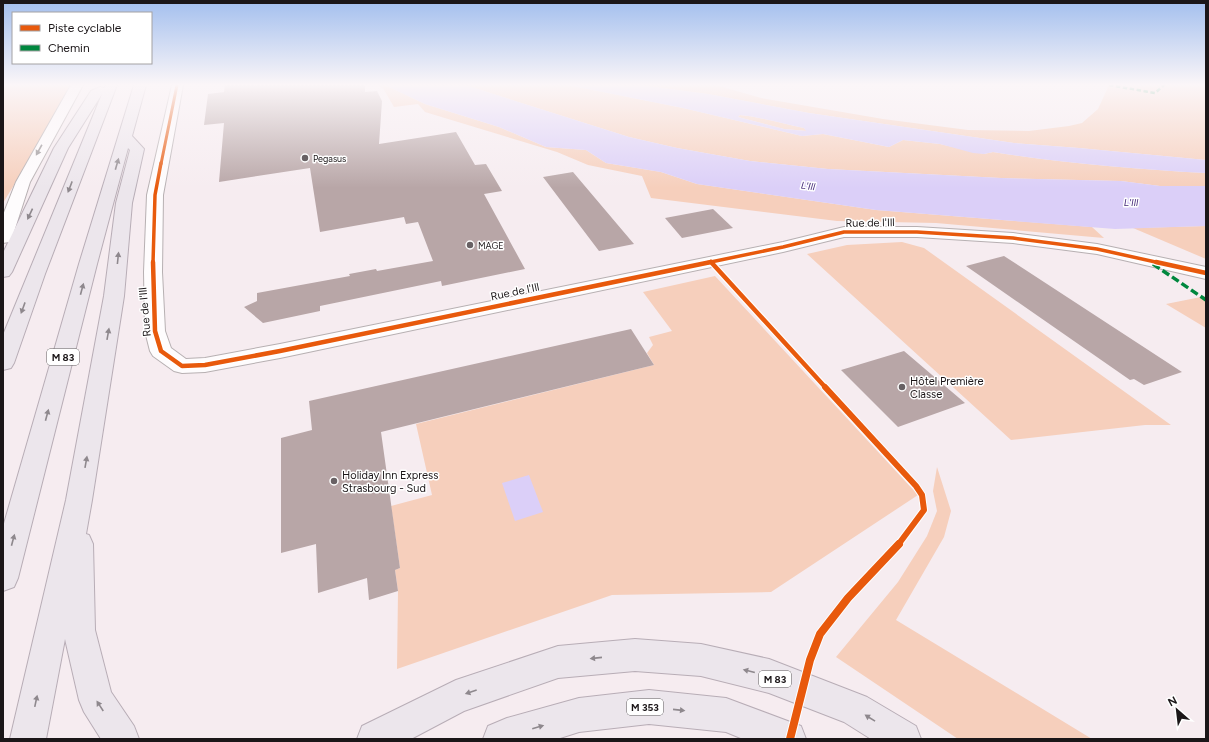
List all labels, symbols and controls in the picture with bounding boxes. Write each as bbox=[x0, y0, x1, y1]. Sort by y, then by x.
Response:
legend bbox=[12, 12, 152, 64]
text: Piste cyclable bbox=[48, 21, 122, 35]
text: Chemin bbox=[48, 41, 90, 55]
one-way arrow bbox=[36, 144, 43, 156]
marker: Pegasus bbox=[300, 153, 310, 163]
place label: Pegasus bbox=[313, 153, 346, 164]
one-way arrow bbox=[114, 158, 120, 170]
water label: L'Ill bbox=[800, 179, 817, 193]
one-way arrow bbox=[67, 181, 73, 193]
water label: L'Ill bbox=[1124, 196, 1139, 209]
one-way arrow bbox=[27, 208, 33, 219]
street label: Rue de l'Ill bbox=[845, 216, 895, 230]
marker: MAGE bbox=[465, 240, 475, 250]
place label: MAGE bbox=[478, 240, 504, 251]
one-way arrow bbox=[115, 252, 122, 264]
street label: Rue de l'Ill bbox=[490, 281, 540, 303]
one-way arrow bbox=[79, 283, 85, 296]
street label: Rue de l'Ill bbox=[136, 287, 154, 337]
one-way arrow bbox=[20, 303, 26, 315]
one-way arrow bbox=[105, 327, 111, 340]
road number: M 83 bbox=[47, 349, 79, 365]
place label: Hôtel Première Classe bbox=[910, 375, 984, 401]
marker: Hôtel Première Classe bbox=[897, 382, 907, 392]
one-way arrow bbox=[45, 409, 51, 421]
one-way arrow bbox=[83, 456, 89, 468]
place label: Holiday Inn Express Strasbourg - Sud bbox=[342, 469, 438, 495]
marker: Holiday Inn Express Strasbourg - Sud bbox=[329, 476, 339, 486]
one-way arrow bbox=[10, 534, 16, 546]
one-way arrow bbox=[590, 655, 602, 662]
one-way arrow bbox=[743, 668, 755, 674]
road number: M 83 bbox=[759, 671, 791, 687]
one-way arrow bbox=[465, 689, 477, 695]
north arrow bbox=[1157, 690, 1197, 730]
text: N bbox=[1166, 694, 1179, 709]
one-way arrow bbox=[34, 695, 40, 707]
road number: M 353 bbox=[627, 699, 663, 715]
one-way arrow bbox=[96, 701, 104, 711]
one-way arrow bbox=[673, 707, 685, 713]
one-way arrow bbox=[864, 715, 876, 722]
one-way arrow bbox=[532, 724, 544, 730]

